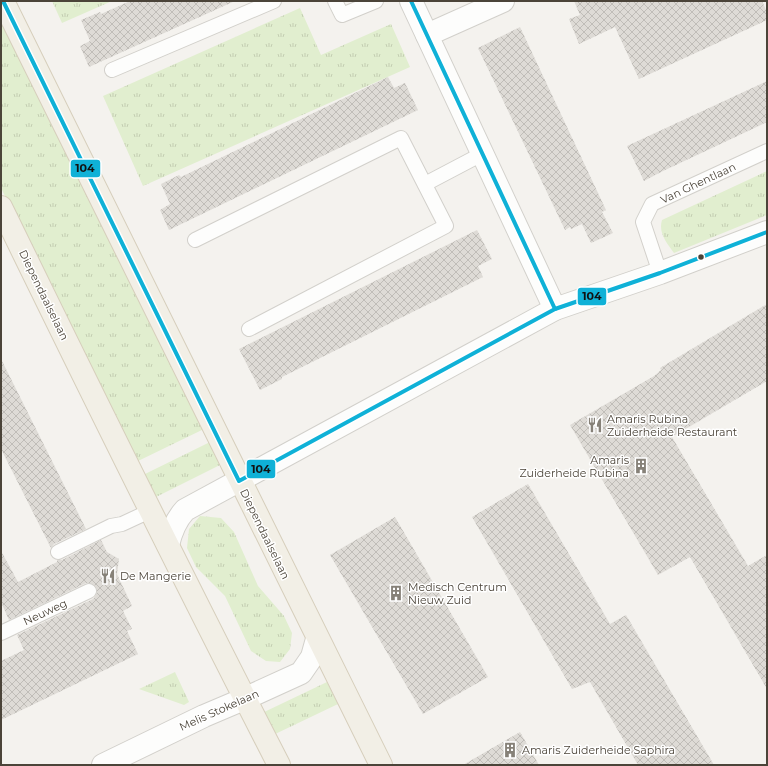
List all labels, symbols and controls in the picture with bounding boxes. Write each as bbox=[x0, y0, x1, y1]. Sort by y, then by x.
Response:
line badge: 104 bbox=[70, 159, 101, 178]
street label: Van Ghentlaan bbox=[658, 159, 738, 207]
text: 104 bbox=[75, 161, 95, 175]
street label: Diependaalselaan bbox=[16, 247, 72, 343]
unlabelled marker bbox=[696, 252, 706, 262]
line badge: 104 bbox=[577, 287, 607, 306]
text: 104 bbox=[582, 289, 602, 303]
place label: Amaris Rubina Zuiderheide Restaurant bbox=[607, 412, 738, 439]
restaurant icon: Amaris Rubina Zuiderheide Restaurant bbox=[586, 416, 604, 434]
place label: Amaris Zuiderheide Rubina bbox=[519, 453, 630, 480]
building icon: Amaris Zuiderheide Rubina bbox=[632, 457, 650, 475]
line badge: 104 bbox=[246, 459, 276, 479]
text: 104 bbox=[251, 462, 271, 476]
street label: Diependaalselaan bbox=[237, 486, 293, 582]
restaurant icon: De Mangerie bbox=[99, 567, 117, 585]
place label: De Mangerie bbox=[120, 569, 192, 583]
place label: Medisch Centrum Nieuw Zuid bbox=[408, 580, 507, 607]
building icon: Medisch Centrum Nieuw Zuid bbox=[387, 584, 405, 602]
street label: Neuweg bbox=[21, 596, 69, 628]
street label: Melis Stokelaan bbox=[177, 686, 261, 734]
building icon: Amaris Zuiderheide Saphira bbox=[501, 741, 519, 759]
place label: Amaris Zuiderheide Saphira bbox=[522, 743, 675, 757]

